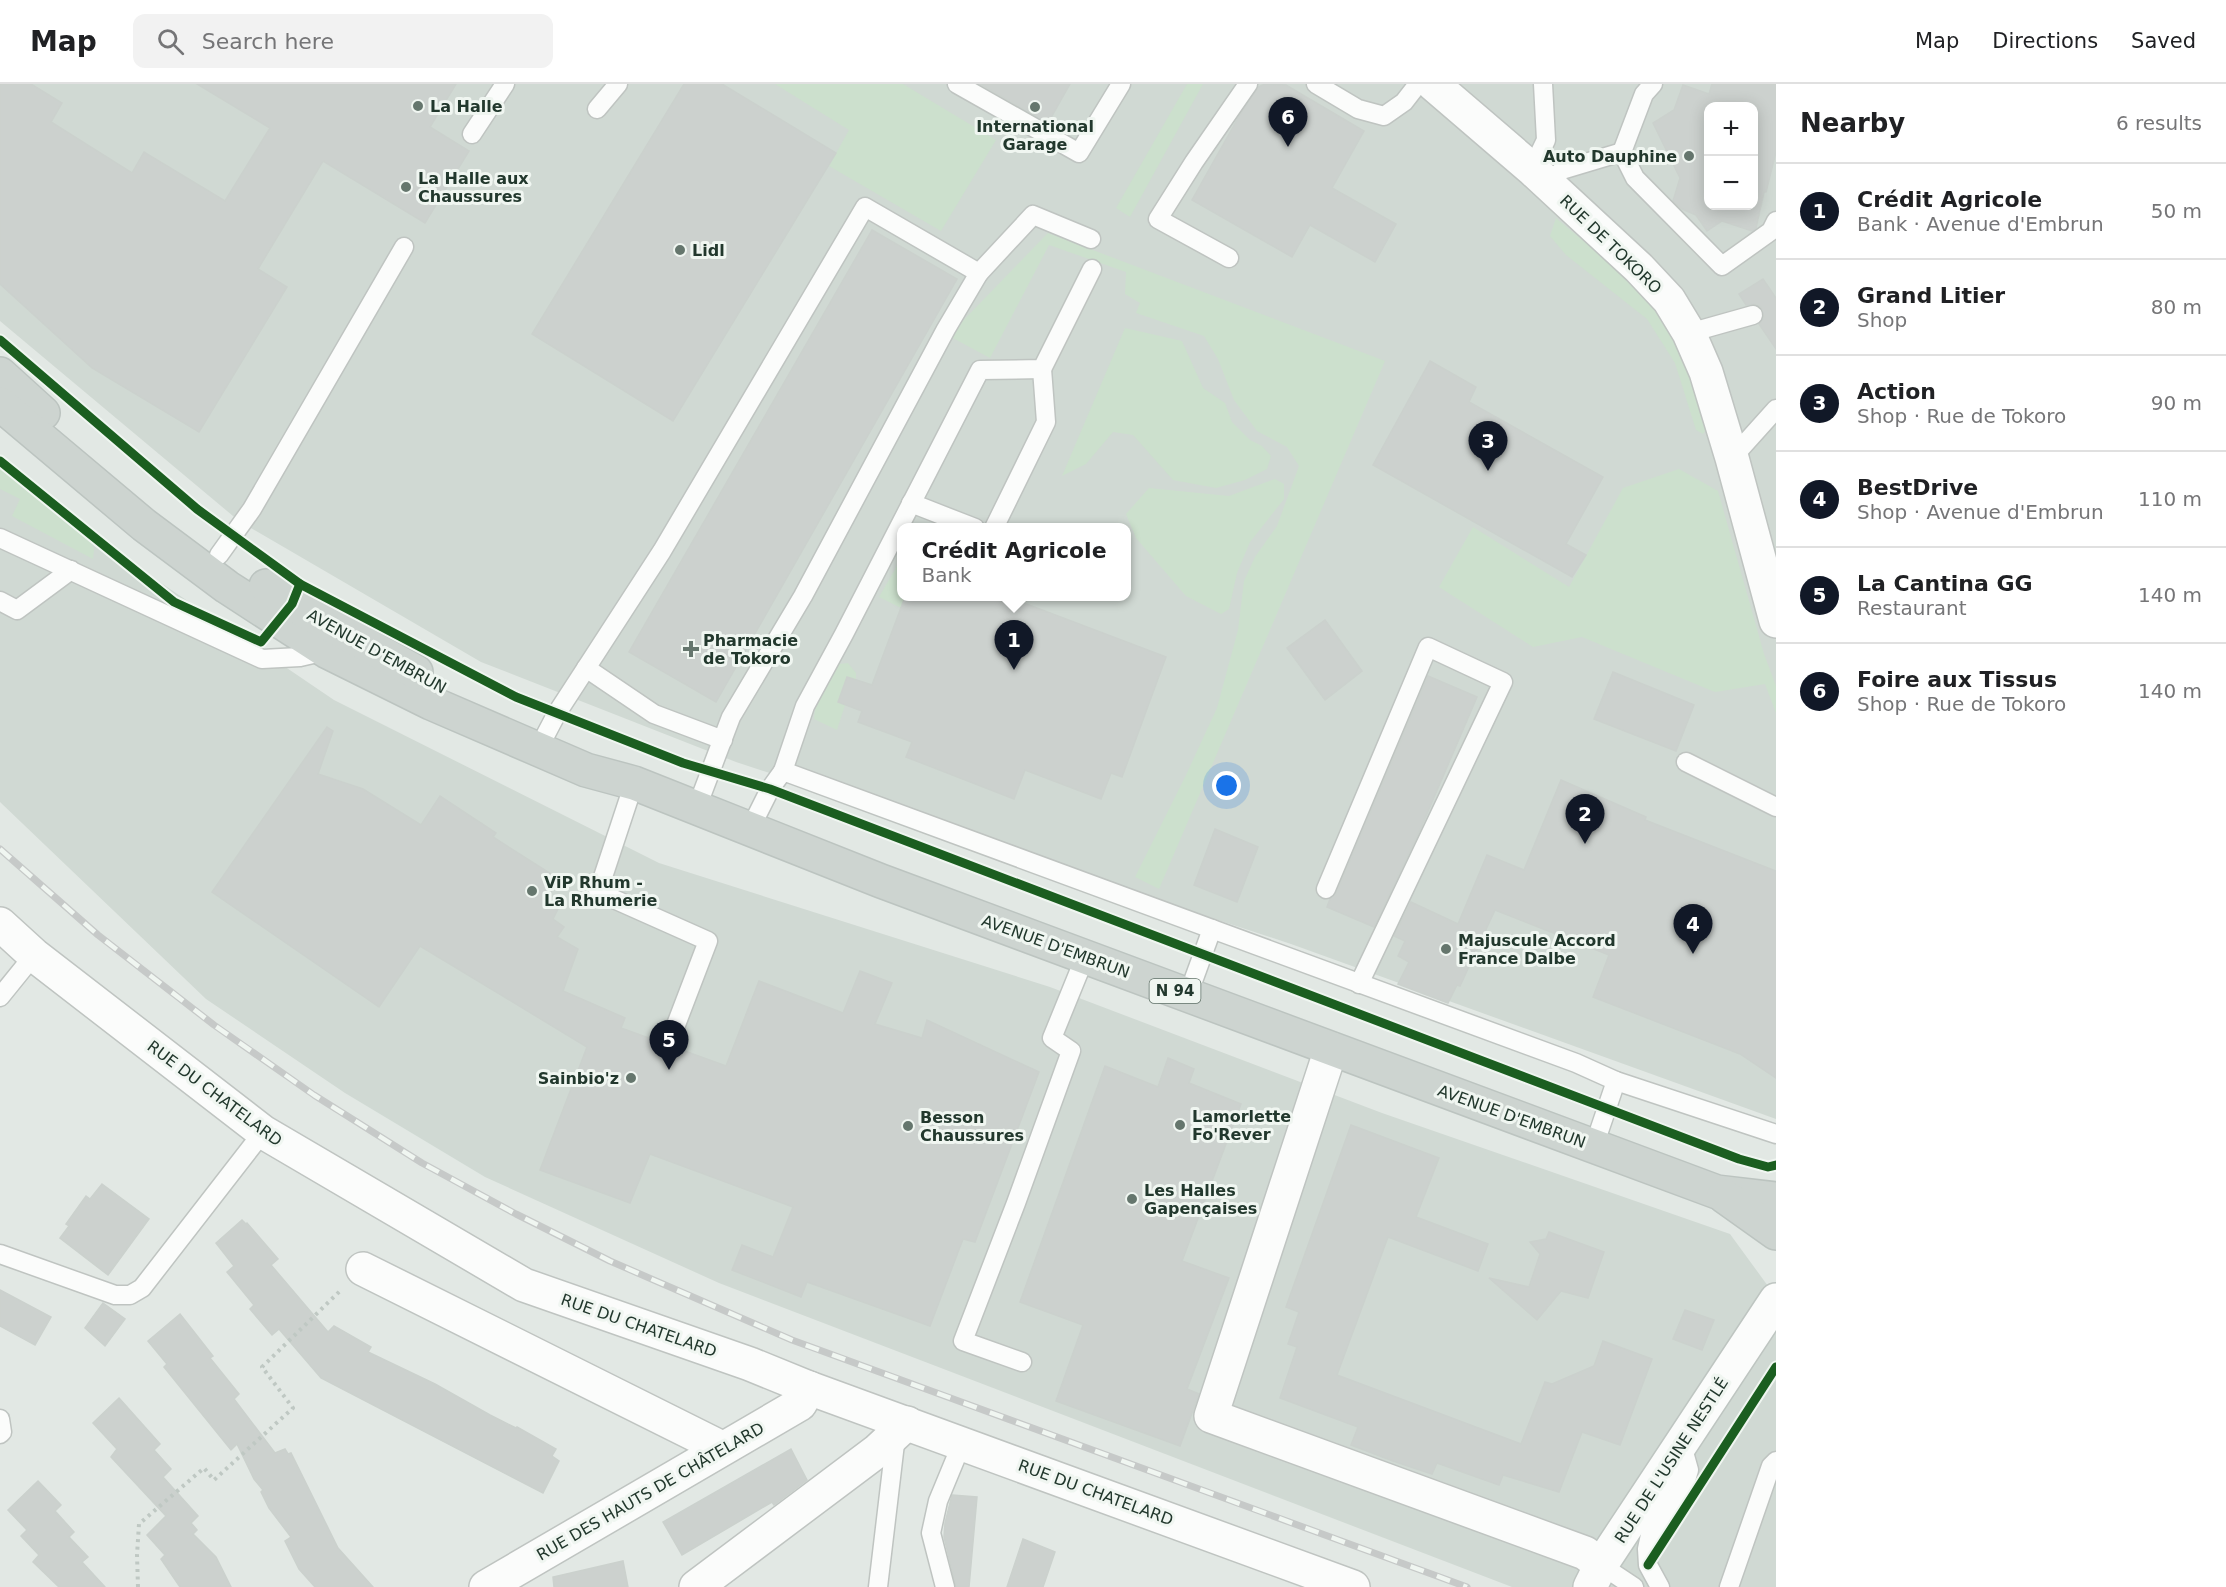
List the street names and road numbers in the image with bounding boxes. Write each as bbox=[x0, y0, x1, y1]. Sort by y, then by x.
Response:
street label: RUE DE TOKORO bbox=[1556, 191, 1665, 298]
street label: AVENUE D'EMBRUN bbox=[304, 605, 450, 698]
street label: AVENUE D'EMBRUN bbox=[979, 911, 1132, 982]
road number: N 94 bbox=[1150, 979, 1200, 1003]
street label: RUE DU CHATELARD bbox=[144, 1037, 286, 1150]
street label: AVENUE D'EMBRUN bbox=[1435, 1081, 1588, 1152]
street label: RUE DU CHATELARD bbox=[558, 1290, 719, 1361]
street label: RUE DE L'USINE NESTLÉ bbox=[1611, 1374, 1732, 1547]
street label: RUE DES HAUTS DE CHÂTELARD bbox=[533, 1418, 767, 1565]
street label: RUE DU CHATELARD bbox=[1016, 1456, 1176, 1529]

